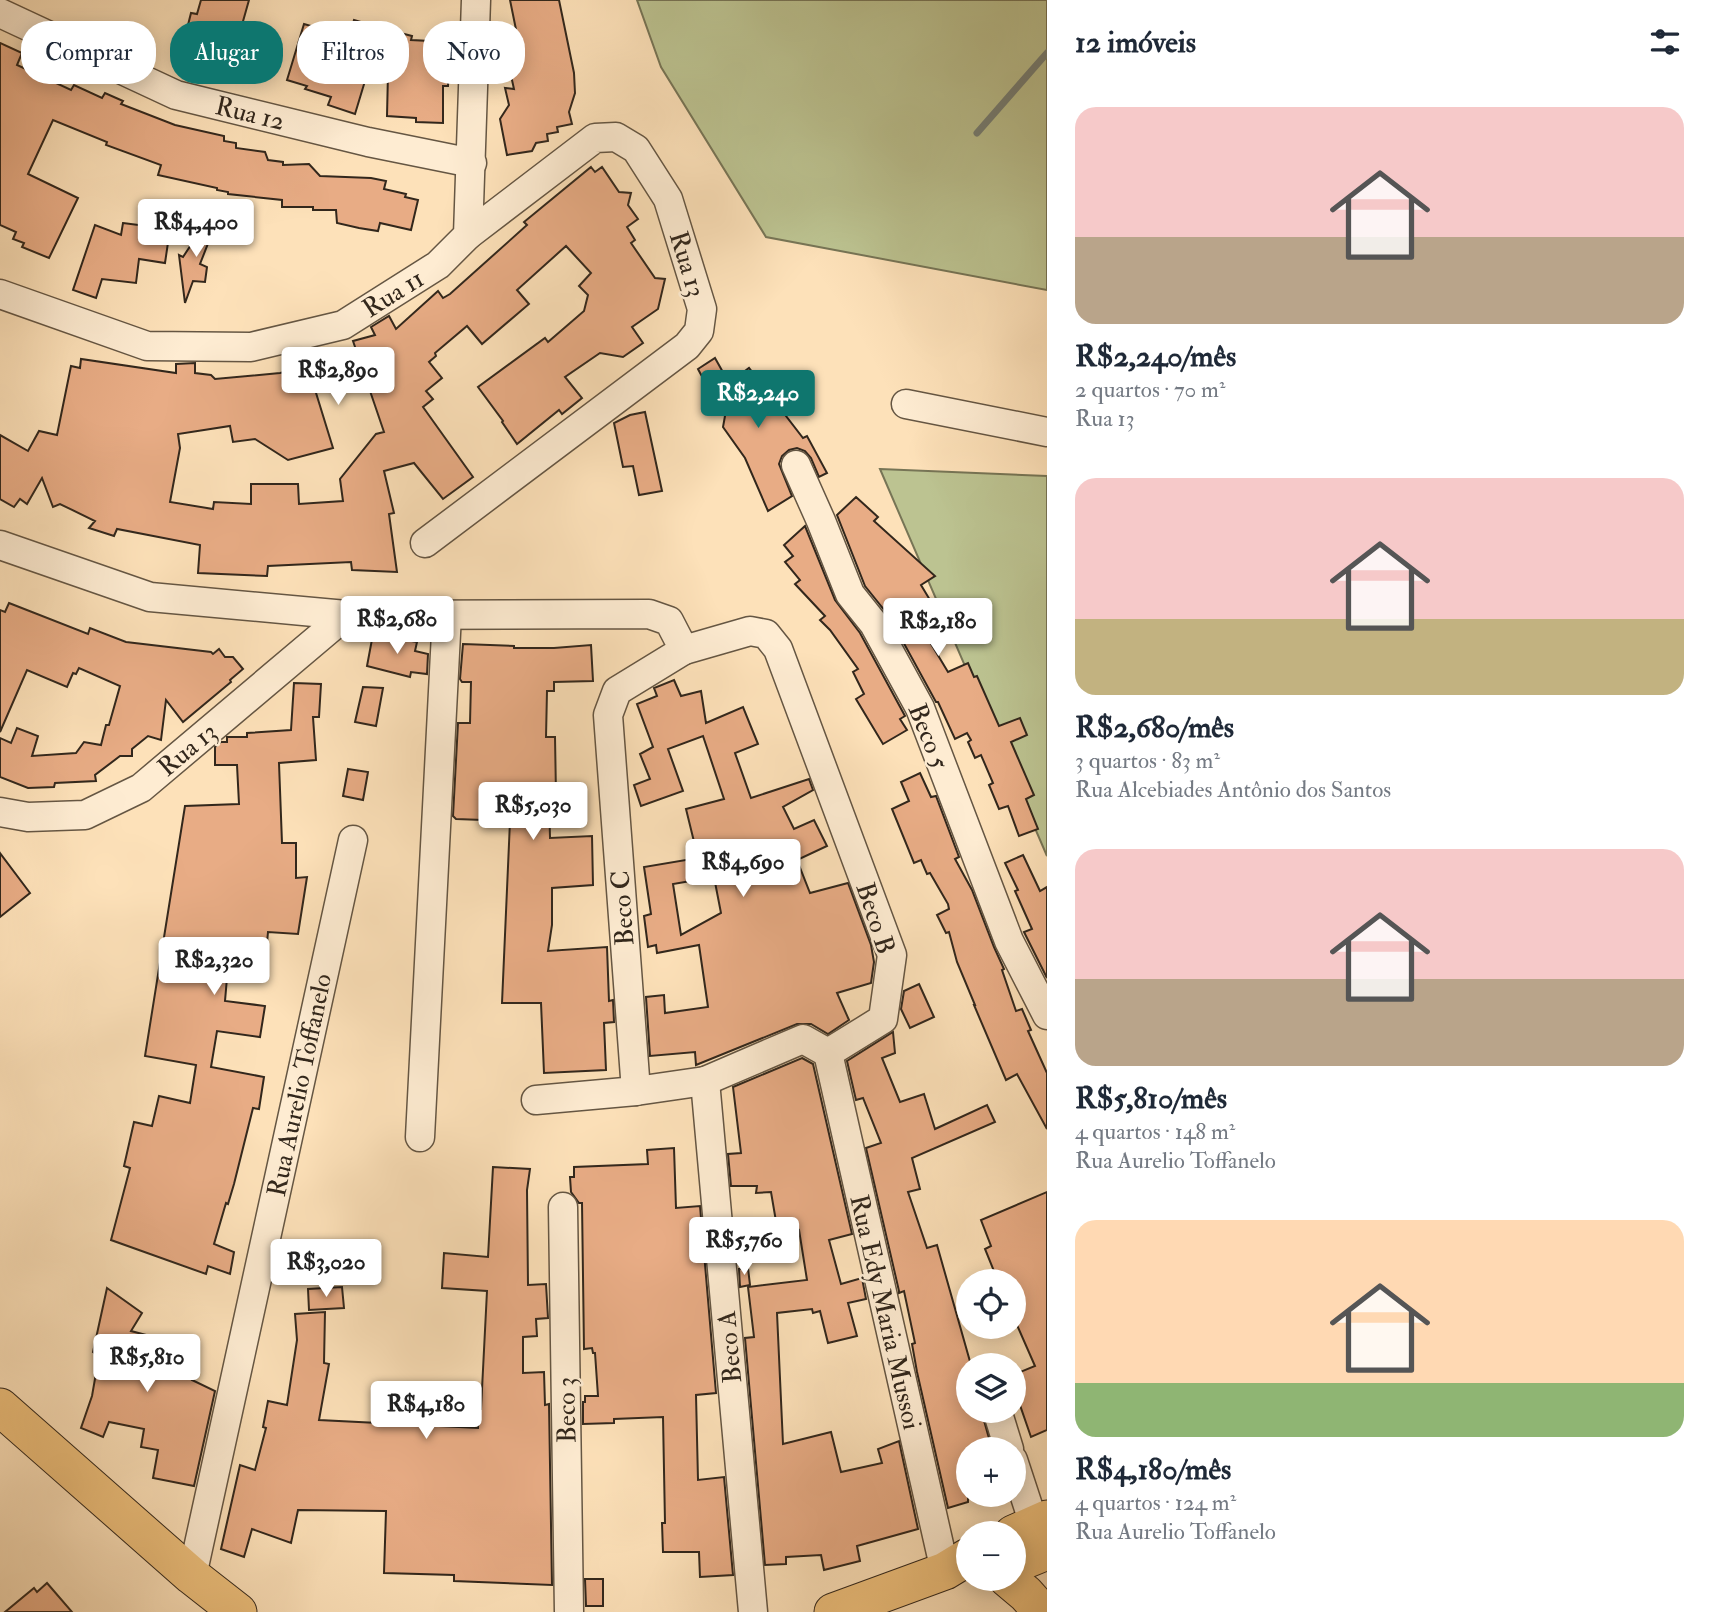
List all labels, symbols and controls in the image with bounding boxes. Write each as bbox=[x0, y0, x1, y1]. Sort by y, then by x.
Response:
chip: Comprar bbox=[21, 21, 156, 84]
chip: Alugar bbox=[170, 21, 283, 84]
chip: Filtros bbox=[297, 21, 409, 84]
chip: Novo bbox=[423, 21, 525, 84]
icon: filters bbox=[1646, 23, 1684, 61]
text: 12 imóveis bbox=[1075, 24, 1196, 61]
street label: Rua 12 bbox=[212, 90, 288, 138]
icon: home bbox=[1317, 152, 1443, 278]
pin: R$4,400 bbox=[131, 200, 261, 259]
text: R$4,400 bbox=[154, 207, 238, 236]
street label: Rua 13 bbox=[662, 227, 712, 301]
street label: Rua 11 bbox=[357, 263, 430, 325]
text: R$2,240/mês bbox=[1075, 338, 1236, 375]
pin: R$2,890 bbox=[273, 348, 403, 407]
text: R$2,890 bbox=[298, 355, 378, 384]
pin: R$2,240 bbox=[693, 370, 823, 430]
text: 2 quartos · 70 m² bbox=[1075, 375, 1225, 404]
text: R$2,240 bbox=[717, 378, 799, 407]
text: Rua 13 bbox=[1075, 404, 1134, 433]
icon: home bbox=[1317, 523, 1443, 649]
pin: R$2,680 bbox=[332, 596, 462, 656]
pin: R$2,180 bbox=[873, 598, 1003, 658]
text: R$2,680 bbox=[357, 604, 437, 633]
text: R$2,180 bbox=[899, 606, 977, 635]
street label: Beco 5 bbox=[901, 699, 956, 774]
text: R$2,680/mês bbox=[1075, 709, 1234, 746]
street label: Rua 13 bbox=[152, 716, 224, 784]
text: 3 quartos · 83 m² bbox=[1075, 746, 1220, 775]
text: Rua Alcebiades Antônio dos Santos bbox=[1075, 775, 1391, 804]
pin: R$5,030 bbox=[468, 782, 598, 842]
text: R$5,030 bbox=[494, 790, 572, 819]
pin: R$4,690 bbox=[678, 839, 808, 899]
text: R$4,690 bbox=[702, 847, 785, 876]
street label: Beco C bbox=[604, 869, 642, 947]
street label: Beco B bbox=[849, 878, 902, 958]
icon: home bbox=[1317, 894, 1443, 1020]
pin: R$2,320 bbox=[149, 937, 279, 997]
text: R$2,320 bbox=[175, 945, 253, 974]
street label: Rua Aurelio Toffanelo bbox=[261, 971, 339, 1200]
text: R$5,810/mês bbox=[1075, 1080, 1227, 1117]
text: 4 quartos · 148 m² bbox=[1075, 1117, 1235, 1146]
text: Rua Aurelio Toffanelo bbox=[1075, 1146, 1276, 1175]
street label: Rua Edy Maria Mussoi bbox=[842, 1192, 928, 1433]
pin: R$5,760 bbox=[679, 1218, 809, 1277]
text: R$5,760 bbox=[705, 1225, 783, 1254]
pin: R$3,020 bbox=[261, 1240, 391, 1299]
text: R$3,020 bbox=[286, 1247, 366, 1276]
icon: home bbox=[1317, 1265, 1443, 1391]
map controls bbox=[956, 1269, 1026, 1591]
button: locate bbox=[956, 1269, 1026, 1339]
street label: Beco A bbox=[711, 1309, 749, 1385]
pin: R$5,810 bbox=[82, 1334, 212, 1394]
text: R$5,810 bbox=[109, 1342, 185, 1371]
button: layers bbox=[956, 1353, 1026, 1423]
street label: Beco 3 bbox=[550, 1377, 584, 1443]
pin: R$4,180 bbox=[361, 1382, 491, 1441]
text: R$4,180 bbox=[387, 1389, 465, 1418]
button: + bbox=[956, 1437, 1026, 1507]
text: R$4,180/mês bbox=[1075, 1451, 1231, 1488]
text: 4 quartos · 124 m² bbox=[1075, 1488, 1236, 1517]
text: Rua Aurelio Toffanelo bbox=[1075, 1517, 1276, 1546]
button: − bbox=[956, 1521, 1026, 1591]

